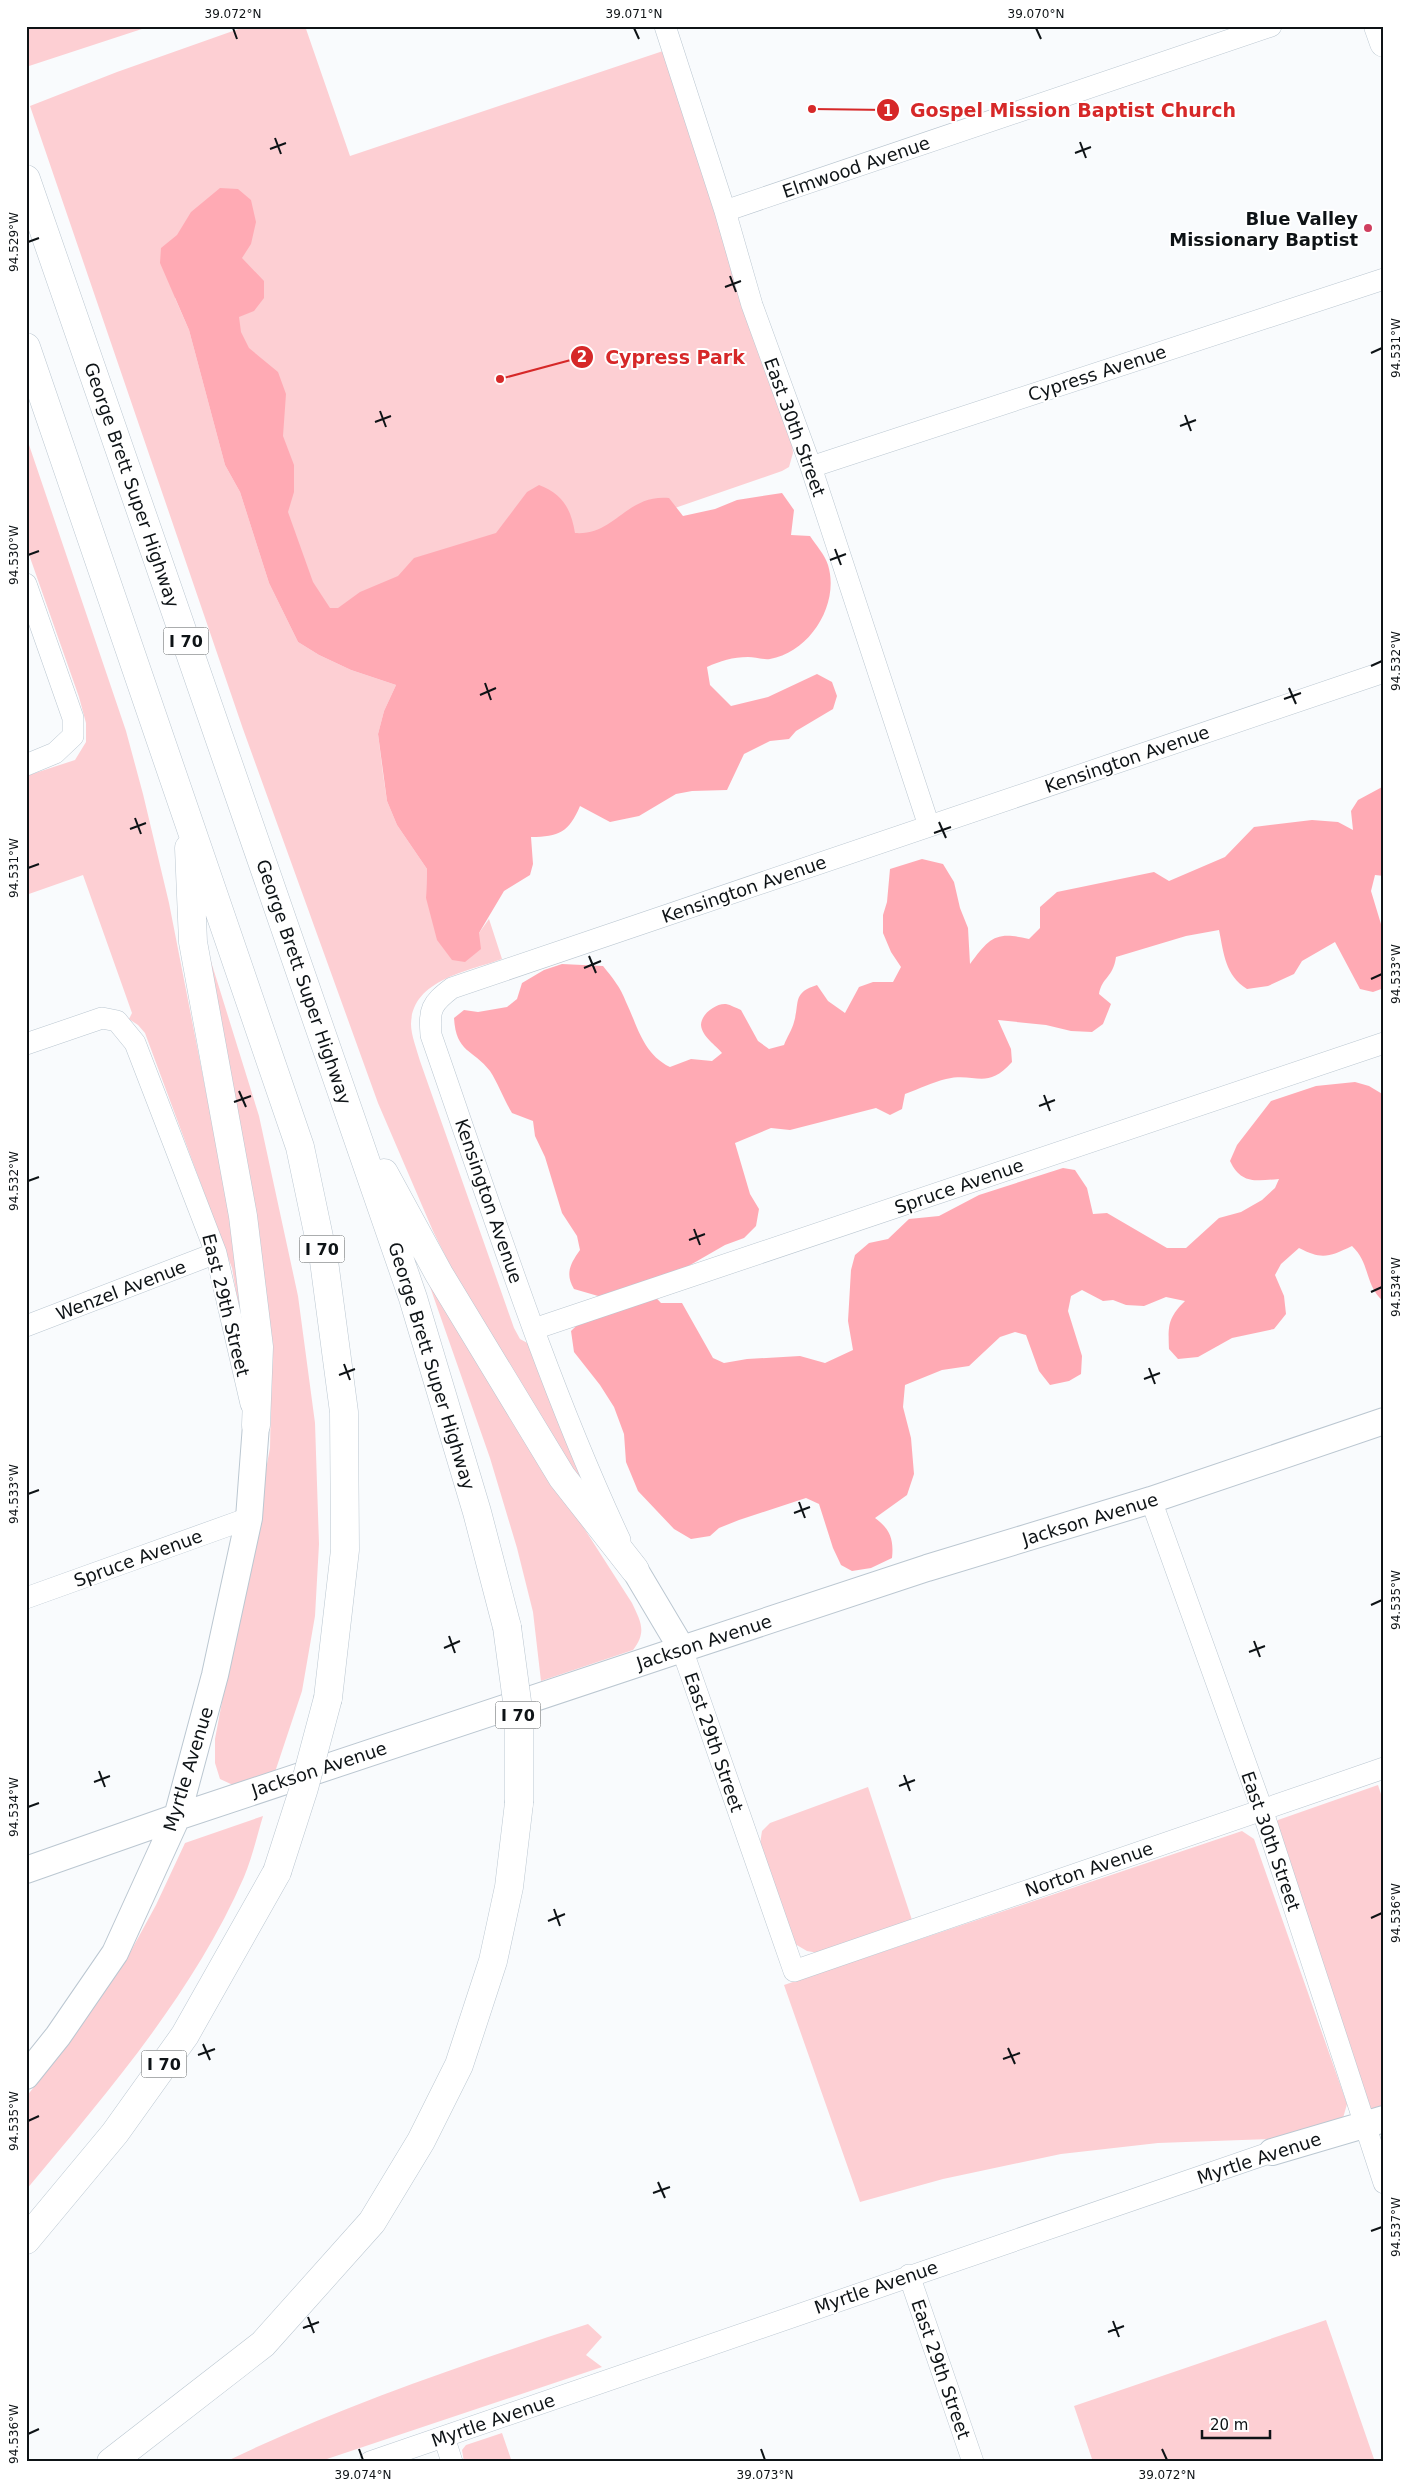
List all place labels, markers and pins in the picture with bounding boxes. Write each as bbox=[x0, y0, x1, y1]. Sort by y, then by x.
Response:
callout: Gospel Mission Baptist Church bbox=[875, 93, 1246, 127]
place label: Blue Valley Missionary Baptist bbox=[1169, 208, 1358, 250]
marker: Blue Valley Missionary Baptist bbox=[1362, 222, 1374, 234]
callout: Cypress Park bbox=[570, 340, 755, 374]

